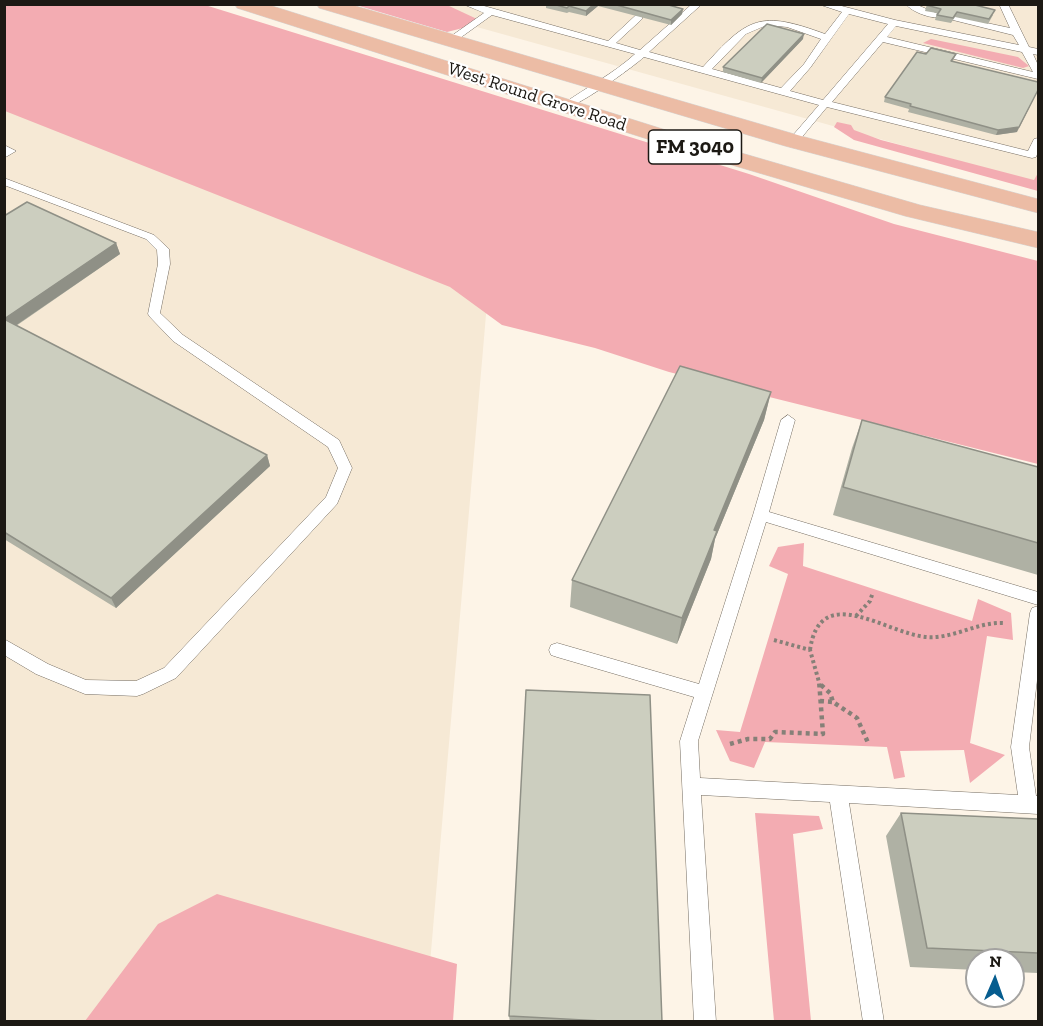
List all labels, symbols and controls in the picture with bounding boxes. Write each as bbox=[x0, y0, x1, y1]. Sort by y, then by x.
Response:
street label: West Round Grove Road bbox=[445, 58, 629, 136]
road number: FM 3040 bbox=[648, 130, 742, 164]
north arrow bbox=[965, 948, 1025, 1008]
text: N bbox=[989, 952, 1002, 971]

